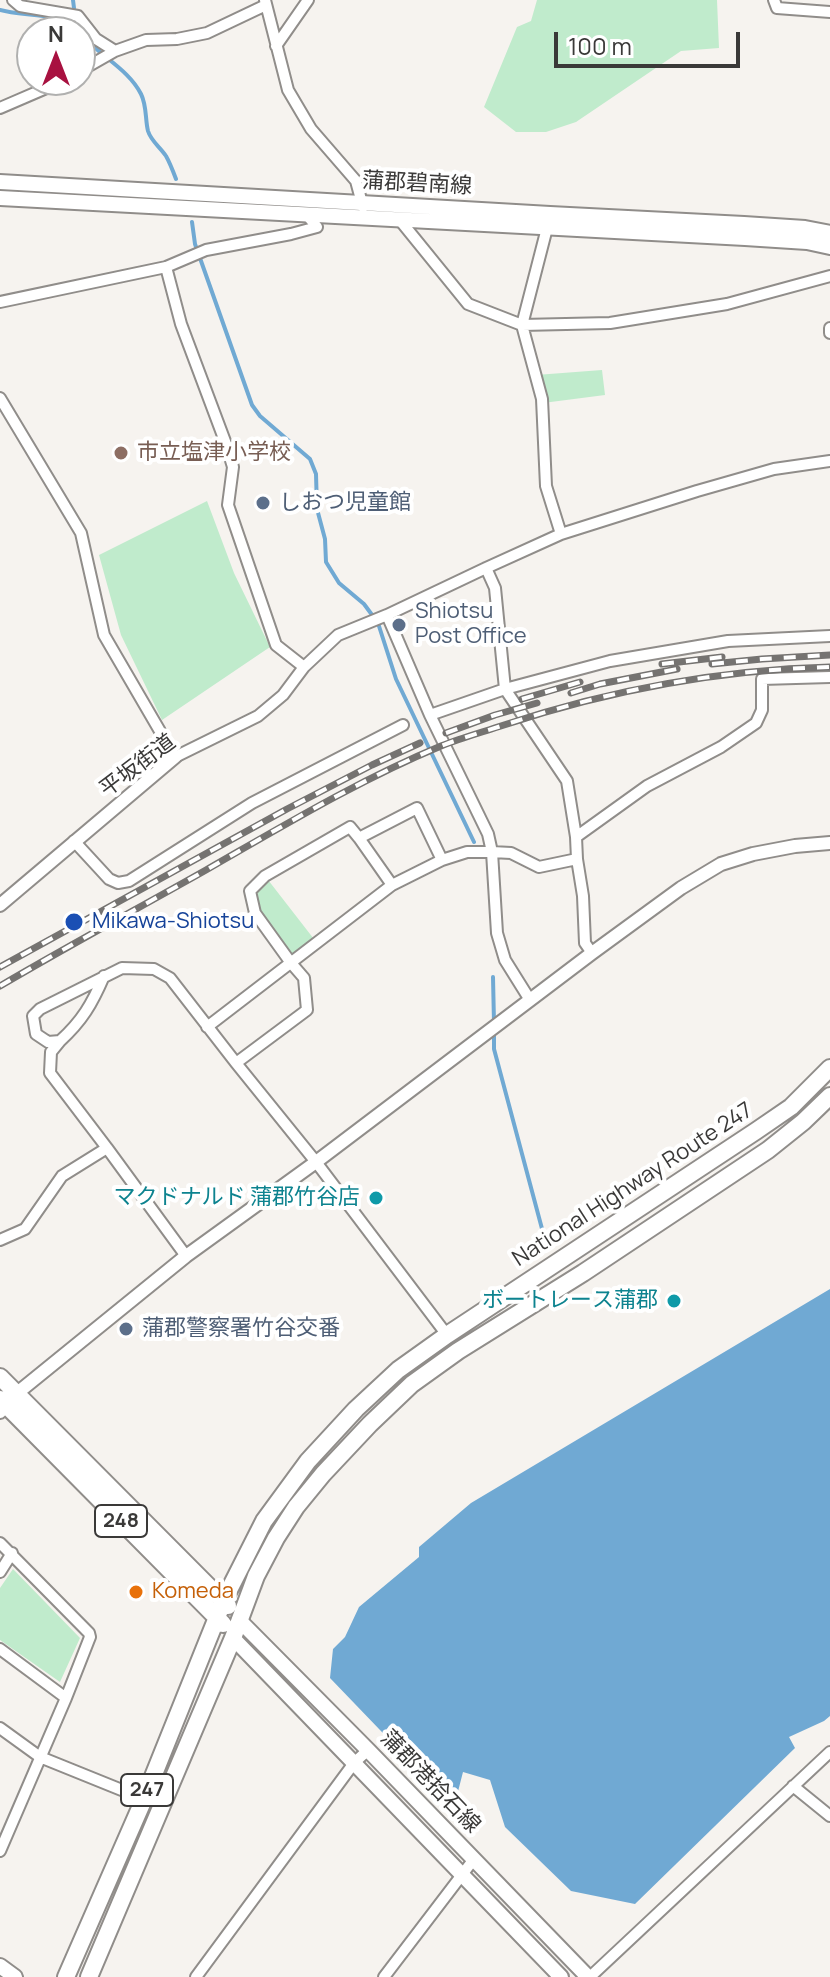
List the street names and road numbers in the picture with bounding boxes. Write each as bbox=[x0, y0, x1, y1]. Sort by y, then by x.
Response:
street label: 蒲郡碧南線 bbox=[361, 168, 473, 200]
street label: 平坂街道 bbox=[95, 729, 181, 803]
street label: National Highway Route 247 bbox=[508, 1097, 758, 1273]
road number: 248 bbox=[95, 1505, 147, 1537]
street label: 蒲郡港拾石線 bbox=[375, 1725, 485, 1839]
road number: 247 bbox=[121, 1774, 173, 1806]

